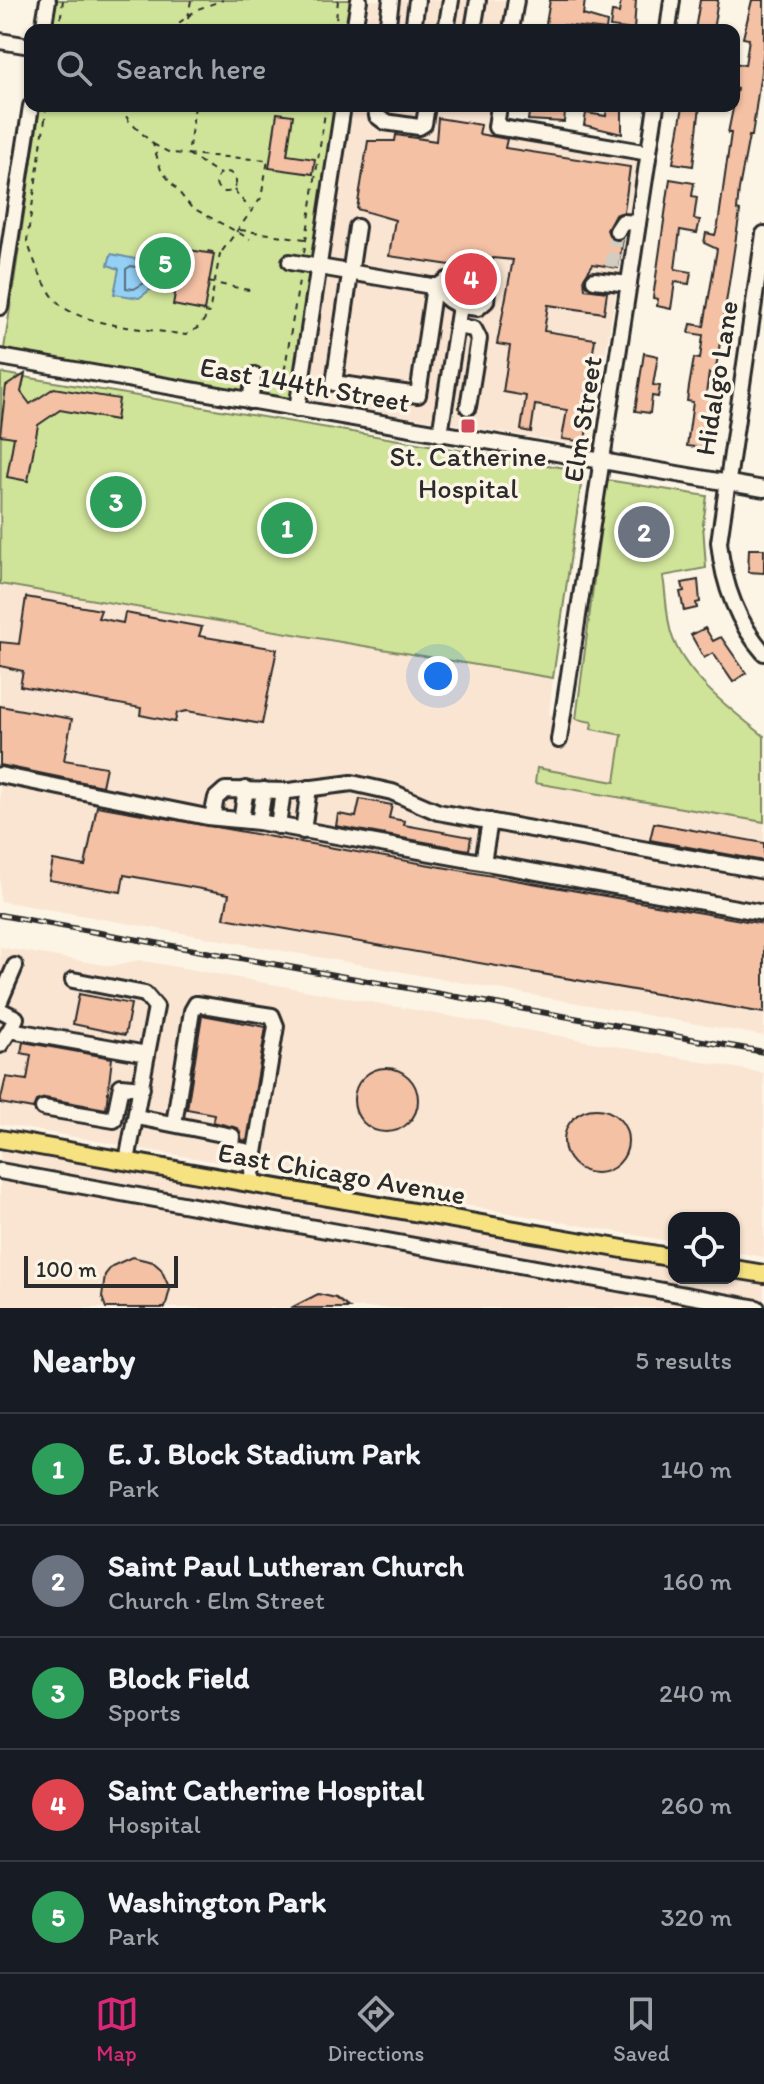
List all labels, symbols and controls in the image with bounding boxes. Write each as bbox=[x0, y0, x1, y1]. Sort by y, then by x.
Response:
search box bbox=[24, 24, 740, 112]
icon: search bbox=[52, 46, 96, 90]
text: Search here bbox=[116, 50, 266, 87]
pin: 5 bbox=[139, 233, 191, 293]
pin: 4 bbox=[445, 249, 497, 309]
street label: Hidalgo Lane bbox=[687, 298, 745, 458]
street label: East 144th Street bbox=[197, 349, 413, 419]
street label: Elm Street bbox=[555, 354, 609, 484]
marker: St. Catherine Hospital bbox=[459, 417, 477, 435]
place label: St. Catherine Hospital bbox=[389, 439, 547, 505]
pin: 3 bbox=[90, 472, 142, 532]
pin: 1 bbox=[261, 498, 313, 558]
pin: 2 bbox=[618, 502, 670, 562]
your location bbox=[418, 656, 458, 696]
street label: East Chicago Avenue bbox=[216, 1134, 468, 1212]
map controls bbox=[668, 1212, 740, 1284]
button: locate bbox=[668, 1212, 740, 1284]
scale bar bbox=[24, 1252, 178, 1288]
text: 100 m bbox=[36, 1256, 97, 1283]
text: Nearby bbox=[32, 1340, 135, 1381]
text: 5 results bbox=[635, 1344, 732, 1376]
text: E. J. Block Stadium Park bbox=[108, 1435, 421, 1472]
text: 1 bbox=[52, 1453, 64, 1485]
text: 140 m bbox=[661, 1453, 732, 1485]
text: Park bbox=[108, 1472, 159, 1504]
text: Saint Paul Lutheran Church bbox=[108, 1547, 464, 1584]
text: 2 bbox=[51, 1565, 65, 1597]
text: 160 m bbox=[662, 1565, 732, 1597]
text: Church · Elm Street bbox=[108, 1584, 325, 1616]
text: Block Field bbox=[108, 1659, 249, 1696]
text: 3 bbox=[51, 1677, 65, 1709]
text: 240 m bbox=[659, 1677, 732, 1709]
text: Sports bbox=[108, 1696, 181, 1728]
text: Saint Catherine Hospital bbox=[108, 1771, 424, 1808]
text: 4 bbox=[50, 1789, 66, 1821]
text: 260 m bbox=[661, 1789, 732, 1821]
text: Hospital bbox=[108, 1808, 201, 1840]
text: Washington Park bbox=[108, 1883, 326, 1920]
text: 5 bbox=[51, 1901, 65, 1933]
text: 320 m bbox=[660, 1901, 732, 1933]
text: Park bbox=[108, 1920, 159, 1952]
tab: Map bbox=[95, 1992, 139, 2067]
tab: Directions bbox=[328, 1992, 424, 2067]
tab: Saved bbox=[613, 1992, 669, 2067]

